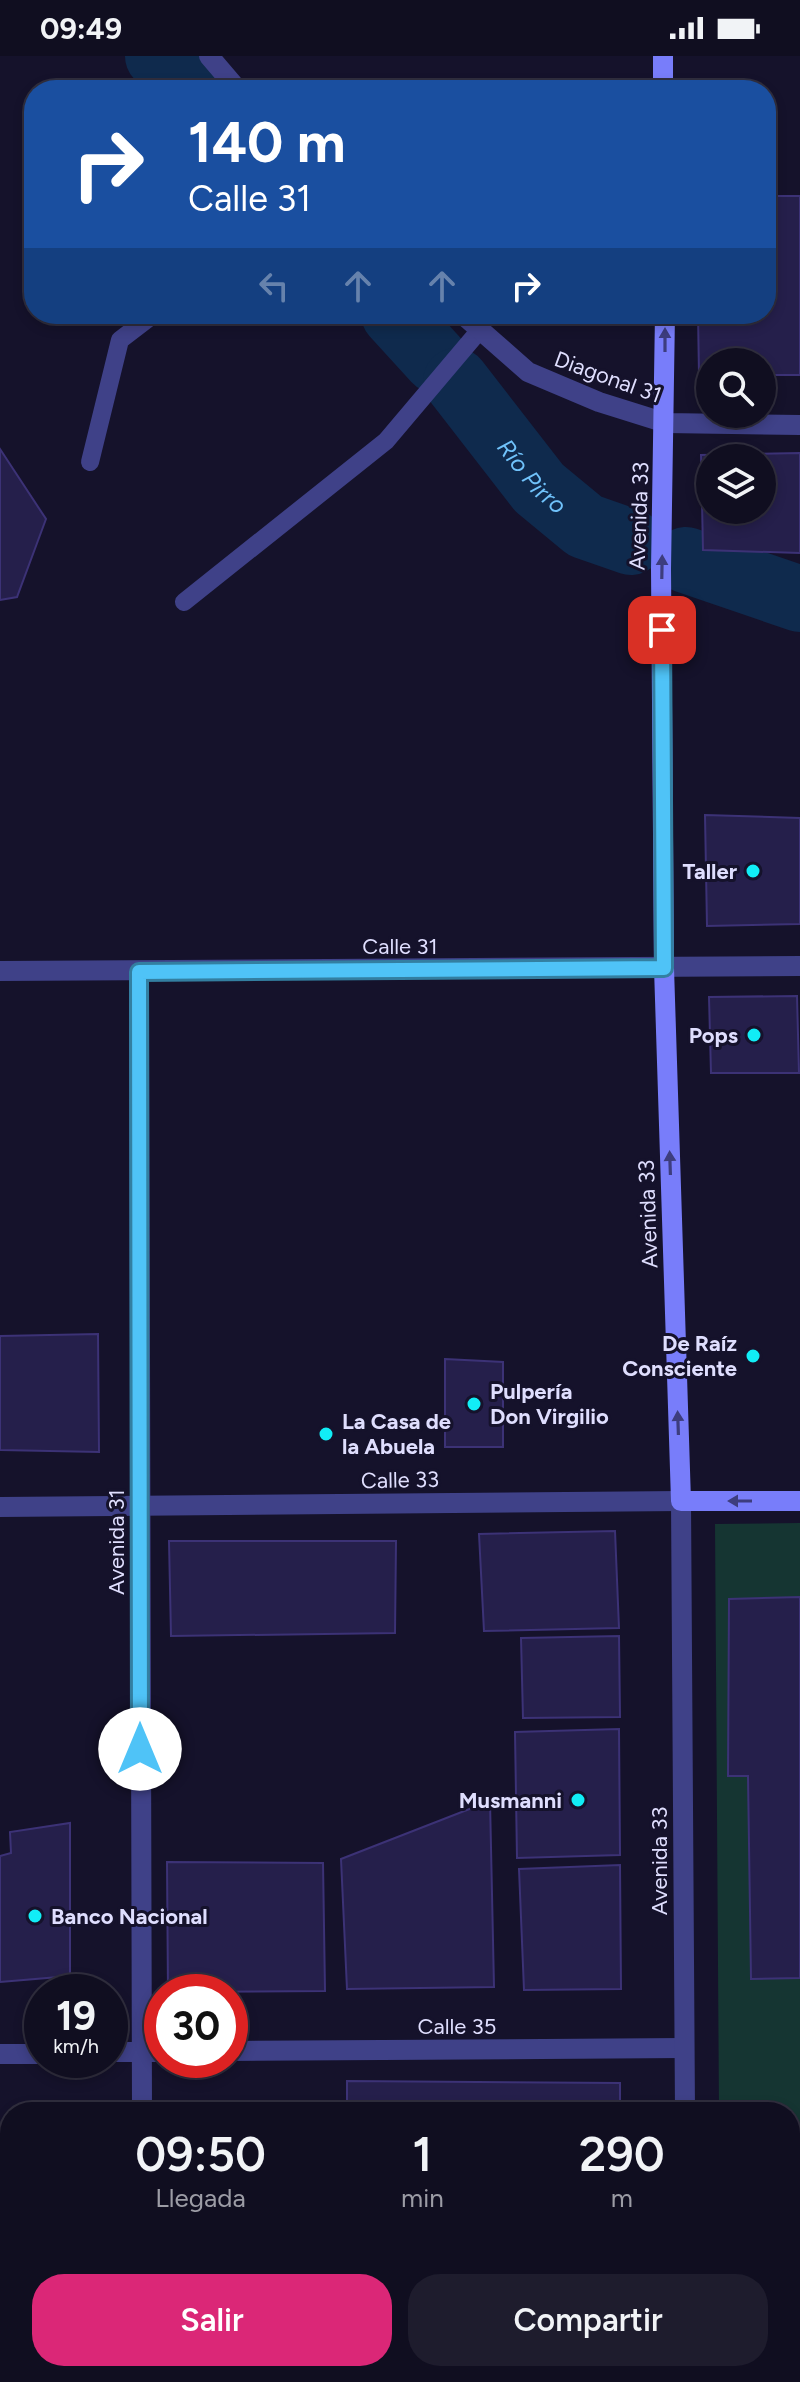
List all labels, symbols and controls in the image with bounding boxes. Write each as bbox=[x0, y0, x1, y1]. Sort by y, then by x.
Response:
text: 09:49 bbox=[40, 10, 122, 47]
text: 140 m bbox=[188, 109, 346, 176]
icon: right bbox=[56, 112, 160, 216]
text: Calle 31 bbox=[188, 177, 311, 220]
icon: left bbox=[252, 264, 296, 308]
icon: ahead bbox=[336, 264, 380, 308]
icon: ahead bbox=[420, 264, 464, 308]
icon: right bbox=[504, 264, 548, 308]
one-way arrow bbox=[659, 327, 671, 352]
street label: Diagonal 31 bbox=[551, 345, 665, 409]
map controls bbox=[696, 348, 776, 524]
button: search bbox=[696, 348, 776, 428]
water label: Río Pirro bbox=[492, 433, 573, 519]
button: layers bbox=[696, 444, 776, 524]
street label: Avenida 33 bbox=[624, 461, 654, 571]
one-way arrow bbox=[655, 554, 668, 579]
pin bbox=[628, 596, 696, 664]
icon: arrive bbox=[640, 608, 684, 652]
place label: Taller bbox=[683, 858, 738, 885]
marker: Taller bbox=[744, 862, 762, 880]
street label: Calle 31 bbox=[362, 933, 438, 960]
place label: Pops bbox=[689, 1022, 738, 1049]
marker: Pops bbox=[745, 1026, 763, 1044]
one-way arrow bbox=[664, 1150, 677, 1175]
street label: Avenida 33 bbox=[633, 1159, 663, 1269]
place label: De Raíz Consciente bbox=[622, 1330, 737, 1382]
marker: De Raíz Consciente bbox=[744, 1347, 762, 1365]
place label: Pulpería Don Virgilio bbox=[490, 1378, 609, 1430]
marker: Pulpería Don Virgilio bbox=[465, 1395, 483, 1413]
place label: La Casa de la Abuela bbox=[342, 1408, 451, 1460]
one-way arrow bbox=[672, 1410, 685, 1435]
marker: La Casa de la Abuela bbox=[317, 1425, 335, 1443]
street label: Calle 33 bbox=[361, 1466, 439, 1494]
street label: Avenida 31 bbox=[103, 1489, 130, 1595]
one-way arrow bbox=[727, 1495, 752, 1507]
position arrow bbox=[98, 1707, 182, 1791]
place label: Musmanni bbox=[459, 1787, 562, 1814]
marker: Musmanni bbox=[569, 1791, 587, 1809]
street label: Avenida 33 bbox=[646, 1807, 673, 1915]
place label: Banco Nacional bbox=[51, 1903, 208, 1930]
marker: Banco Nacional bbox=[26, 1907, 44, 1925]
speed limit sign: 30 bbox=[144, 1974, 248, 2078]
text: 19 bbox=[56, 1992, 96, 2040]
street label: Calle 35 bbox=[418, 2013, 496, 2040]
text: km/h bbox=[53, 2034, 99, 2058]
text: 09:50 bbox=[135, 2125, 266, 2183]
text: 1 bbox=[412, 2125, 432, 2183]
text: 290 bbox=[579, 2125, 665, 2183]
text: Llegada bbox=[155, 2182, 246, 2214]
text: min bbox=[401, 2182, 444, 2214]
text: m bbox=[611, 2182, 633, 2214]
button: Salir bbox=[32, 2274, 392, 2366]
button: Compartir bbox=[408, 2274, 768, 2366]

